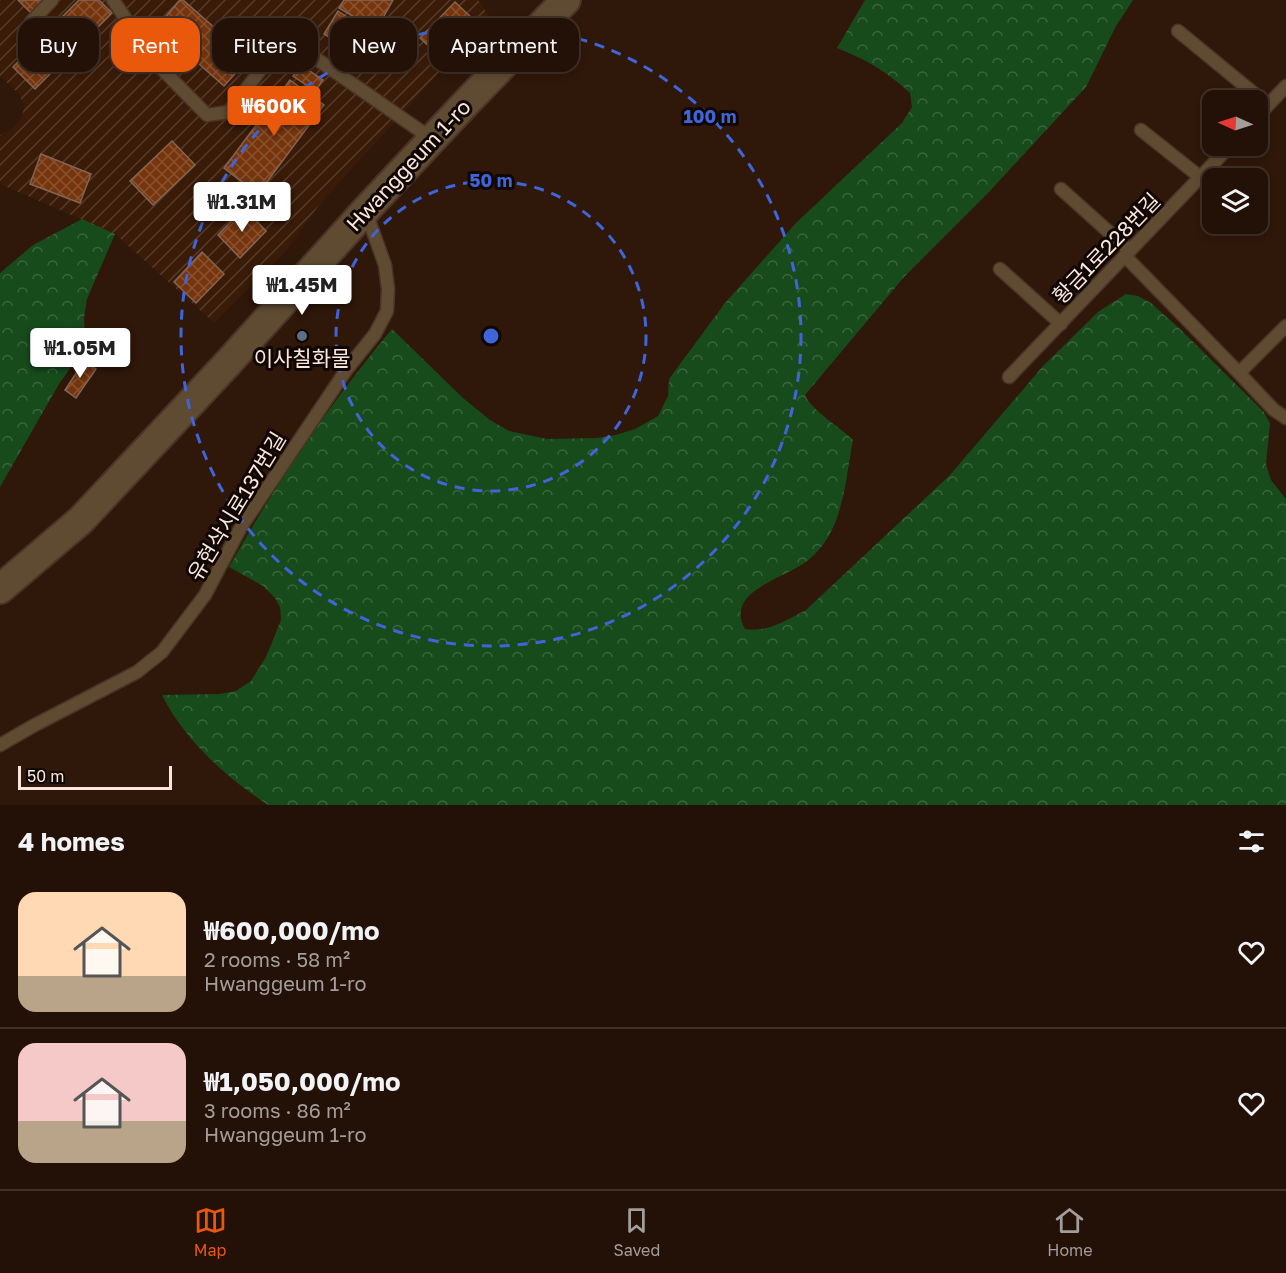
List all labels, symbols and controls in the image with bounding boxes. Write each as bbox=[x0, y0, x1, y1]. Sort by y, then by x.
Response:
chip: Buy bbox=[18, 18, 99, 72]
chip: Rent bbox=[111, 18, 200, 72]
chip: Filters bbox=[212, 18, 318, 72]
chip: New bbox=[330, 18, 417, 72]
chip: Apartment bbox=[429, 18, 579, 72]
pin: ₩600K bbox=[232, 86, 316, 137]
north arrow bbox=[1202, 90, 1268, 156]
map controls bbox=[1202, 90, 1268, 234]
text: ₩600K bbox=[242, 93, 307, 117]
street label: Hwanggeum 1-ro bbox=[340, 94, 476, 236]
text: 100 m bbox=[684, 105, 736, 127]
button: layers bbox=[1202, 168, 1268, 234]
text: 50 m bbox=[470, 169, 512, 191]
pin: ₩1.31M bbox=[193, 182, 291, 233]
street label: 황금1로228번길 bbox=[1047, 187, 1165, 309]
text: ₩1.31M bbox=[208, 189, 276, 213]
pin: ₩1.45M bbox=[253, 265, 351, 316]
text: ₩1.45M bbox=[267, 272, 338, 296]
centre of rings bbox=[481, 326, 501, 346]
pin: ₩1.05M bbox=[31, 328, 129, 379]
marker: 이사칠화물 bbox=[295, 329, 309, 343]
text: ₩1.05M bbox=[44, 335, 116, 359]
place label: 이사칠화물 bbox=[254, 345, 350, 371]
street label: 유현삭시로137번길 bbox=[181, 427, 291, 585]
scale bar bbox=[18, 763, 172, 790]
text: 50 m bbox=[27, 766, 64, 786]
icon: filters bbox=[1235, 825, 1268, 858]
text: 4 homes bbox=[18, 826, 125, 857]
text: ₩600,000/mo bbox=[204, 915, 380, 946]
icon: home bbox=[66, 916, 138, 988]
icon: heart bbox=[1235, 936, 1268, 969]
text: 2 rooms · 58 m² bbox=[204, 947, 350, 971]
text: Hwanggeum 1-ro bbox=[204, 971, 367, 995]
text: ₩1,050,000/mo bbox=[204, 1066, 401, 1097]
icon: home bbox=[66, 1067, 138, 1139]
icon: heart bbox=[1235, 1087, 1268, 1120]
text: 3 rooms · 86 m² bbox=[204, 1098, 351, 1122]
text: Hwanggeum 1-ro bbox=[204, 1122, 367, 1146]
tab: Map bbox=[194, 1204, 227, 1260]
tab: Saved bbox=[614, 1204, 660, 1260]
tab: Home bbox=[1047, 1204, 1092, 1260]

